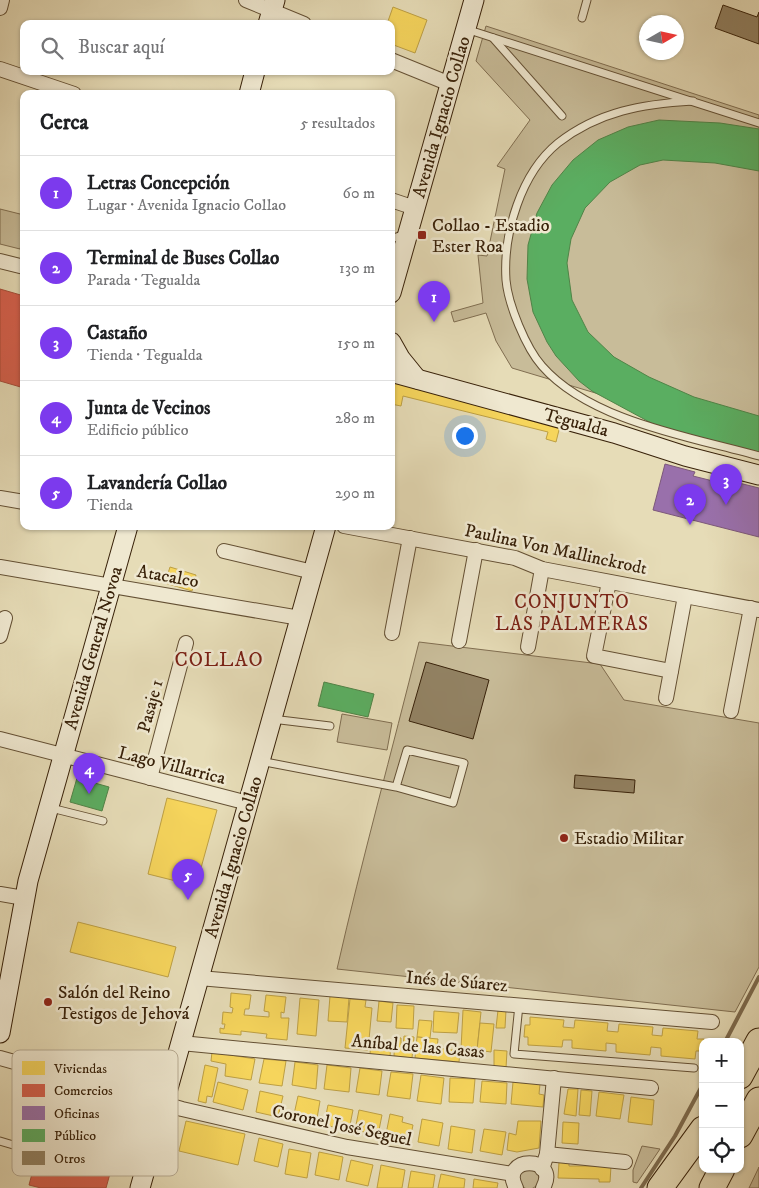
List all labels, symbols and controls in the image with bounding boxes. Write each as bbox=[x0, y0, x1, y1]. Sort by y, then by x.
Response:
north arrow bbox=[639, 15, 684, 60]
search box bbox=[20, 20, 395, 75]
icon: search bbox=[38, 34, 66, 62]
street label: Avenida Ignacio Collao bbox=[408, 34, 476, 201]
text: Buscar aquí bbox=[78, 36, 164, 59]
text: Cerca bbox=[40, 110, 88, 136]
text: 5 resultados bbox=[300, 113, 375, 133]
text: Letras Concepción bbox=[87, 172, 230, 195]
text: 1 bbox=[53, 183, 59, 203]
text: 60 m bbox=[343, 183, 375, 203]
text: Lugar · Avenida Ignacio Collao bbox=[87, 195, 286, 215]
place label: Collao - Estadio Ester Roa bbox=[432, 215, 550, 258]
marker: Collao - Estadio Ester Roa bbox=[416, 229, 428, 241]
text: Terminal de Buses Collao bbox=[87, 247, 279, 270]
text: 2 bbox=[52, 258, 60, 278]
text: 130 m bbox=[339, 258, 375, 278]
text: Parada · Tegualda bbox=[87, 270, 200, 290]
pin: 1 bbox=[418, 281, 450, 322]
text: Castaño bbox=[87, 322, 147, 345]
text: 3 bbox=[53, 333, 59, 353]
text: 150 m bbox=[337, 333, 375, 353]
text: Tienda · Tegualda bbox=[87, 345, 203, 365]
text: Junta de Vecinos bbox=[87, 397, 210, 420]
street label: Tegualda bbox=[541, 404, 611, 442]
text: 4 bbox=[51, 408, 61, 428]
text: 280 m bbox=[335, 408, 375, 428]
text: Edificio público bbox=[87, 420, 188, 440]
your location bbox=[452, 423, 478, 449]
pin: 3 bbox=[710, 464, 742, 505]
text: Lavandería Collao bbox=[87, 472, 227, 495]
text: 5 bbox=[52, 483, 60, 503]
text: 290 m bbox=[335, 483, 375, 503]
pin: 2 bbox=[674, 484, 706, 525]
text: Tienda bbox=[87, 495, 133, 515]
street label: Paulina Von Mallinckrodt bbox=[463, 520, 649, 580]
street label: Atacalco bbox=[135, 561, 201, 593]
street label: Avenida General Novoa bbox=[60, 564, 128, 732]
district label: CONJUNTO LAS PALMERAS bbox=[495, 591, 649, 636]
district label: COLLAO bbox=[174, 648, 264, 673]
street label: Pasaje 1 bbox=[133, 677, 169, 735]
street label: Lago Villarrica bbox=[116, 742, 228, 790]
pin: 4 bbox=[73, 753, 105, 794]
street label: Avenida Ignacio Collao bbox=[200, 774, 268, 941]
place label: Estadio Militar bbox=[574, 828, 684, 850]
marker: Estadio Militar bbox=[558, 832, 570, 844]
pin: 5 bbox=[172, 859, 204, 900]
street label: Inés de Súarez bbox=[405, 967, 509, 997]
place label: Salón del Reino Testigos de Jehová bbox=[58, 982, 190, 1025]
marker: Salón del Reino Testigos de Jehová bbox=[42, 996, 54, 1008]
street label: Aníbal de las Casas bbox=[351, 1030, 485, 1064]
map controls bbox=[699, 1038, 744, 1173]
button: + bbox=[699, 1038, 744, 1083]
legend bbox=[12, 1050, 178, 1176]
text: Viviendas bbox=[53, 1060, 107, 1078]
text: Comercios bbox=[54, 1082, 113, 1100]
button: − bbox=[699, 1083, 744, 1128]
street label: Coronel José Seguel bbox=[270, 1100, 414, 1152]
text: Oficinas bbox=[54, 1105, 100, 1123]
text: Público bbox=[54, 1127, 96, 1145]
button: locate bbox=[699, 1128, 744, 1173]
text: Otros bbox=[54, 1150, 85, 1168]

